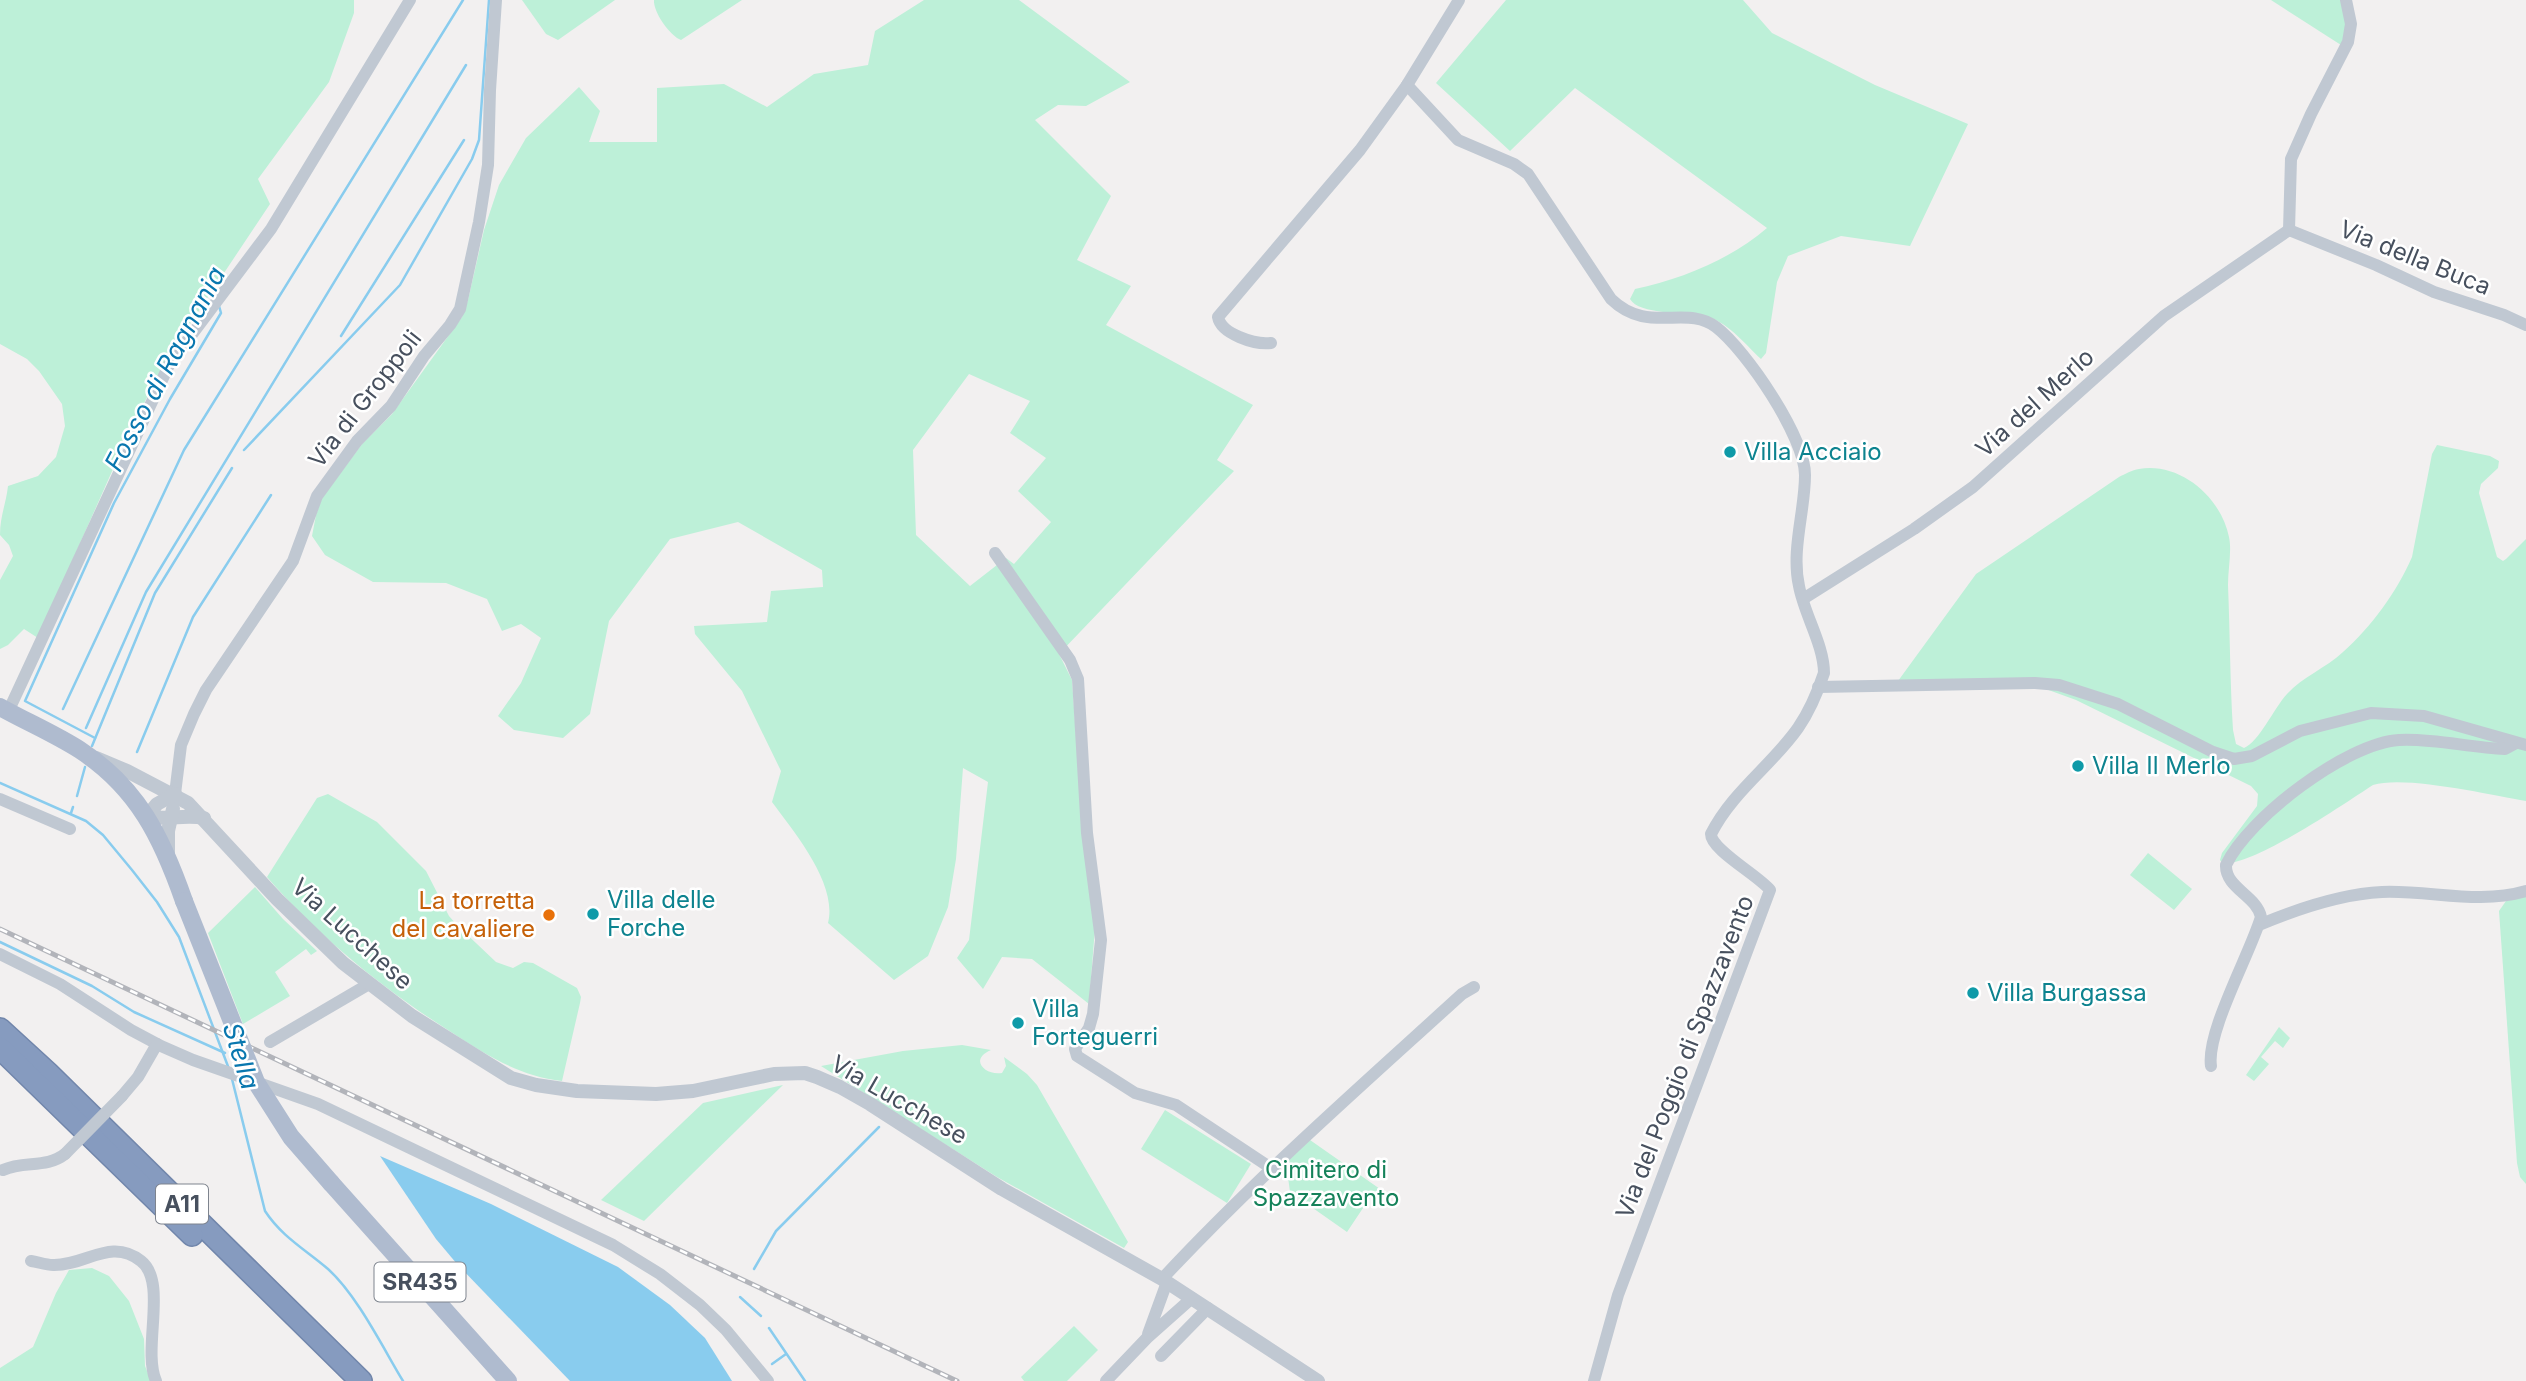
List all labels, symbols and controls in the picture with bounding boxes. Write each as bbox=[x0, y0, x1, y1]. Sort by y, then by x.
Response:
street label: Via della Buca bbox=[2335, 214, 2495, 301]
water label: Fosso di Ragnania bbox=[98, 261, 232, 476]
street label: Via di Groppoli bbox=[302, 324, 427, 473]
street label: Via del Merlo bbox=[1970, 342, 2100, 463]
place label: Villa Acciaio bbox=[1744, 437, 1882, 466]
marker: Villa Acciaio bbox=[1722, 444, 1738, 460]
place label: Villa Il Merlo bbox=[2092, 751, 2231, 780]
marker: Villa Il Merlo bbox=[2070, 758, 2086, 774]
street label: Via Lucchese bbox=[286, 872, 419, 995]
place label: Villa delle Forche bbox=[607, 885, 716, 942]
place label: La torretta del cavaliere bbox=[392, 886, 535, 943]
street label: Via del Poggio di Spazzavento bbox=[1609, 891, 1760, 1222]
marker: Villa delle Forche bbox=[585, 906, 601, 922]
marker: La torretta del cavaliere bbox=[541, 907, 557, 923]
place label: Villa Burgassa bbox=[1987, 978, 2147, 1007]
marker: Villa Burgassa bbox=[1965, 985, 1981, 1001]
place label: Villa Forteguerri bbox=[1032, 994, 1158, 1051]
marker: Villa Forteguerri bbox=[1010, 1015, 1026, 1031]
water label: Stella bbox=[217, 1019, 266, 1093]
street label: Via Lucchese bbox=[826, 1049, 973, 1150]
park label: Cimitero di Spazzavento bbox=[1253, 1155, 1399, 1212]
road number: A11 bbox=[156, 1184, 208, 1224]
road number: SR435 bbox=[374, 1262, 466, 1302]

